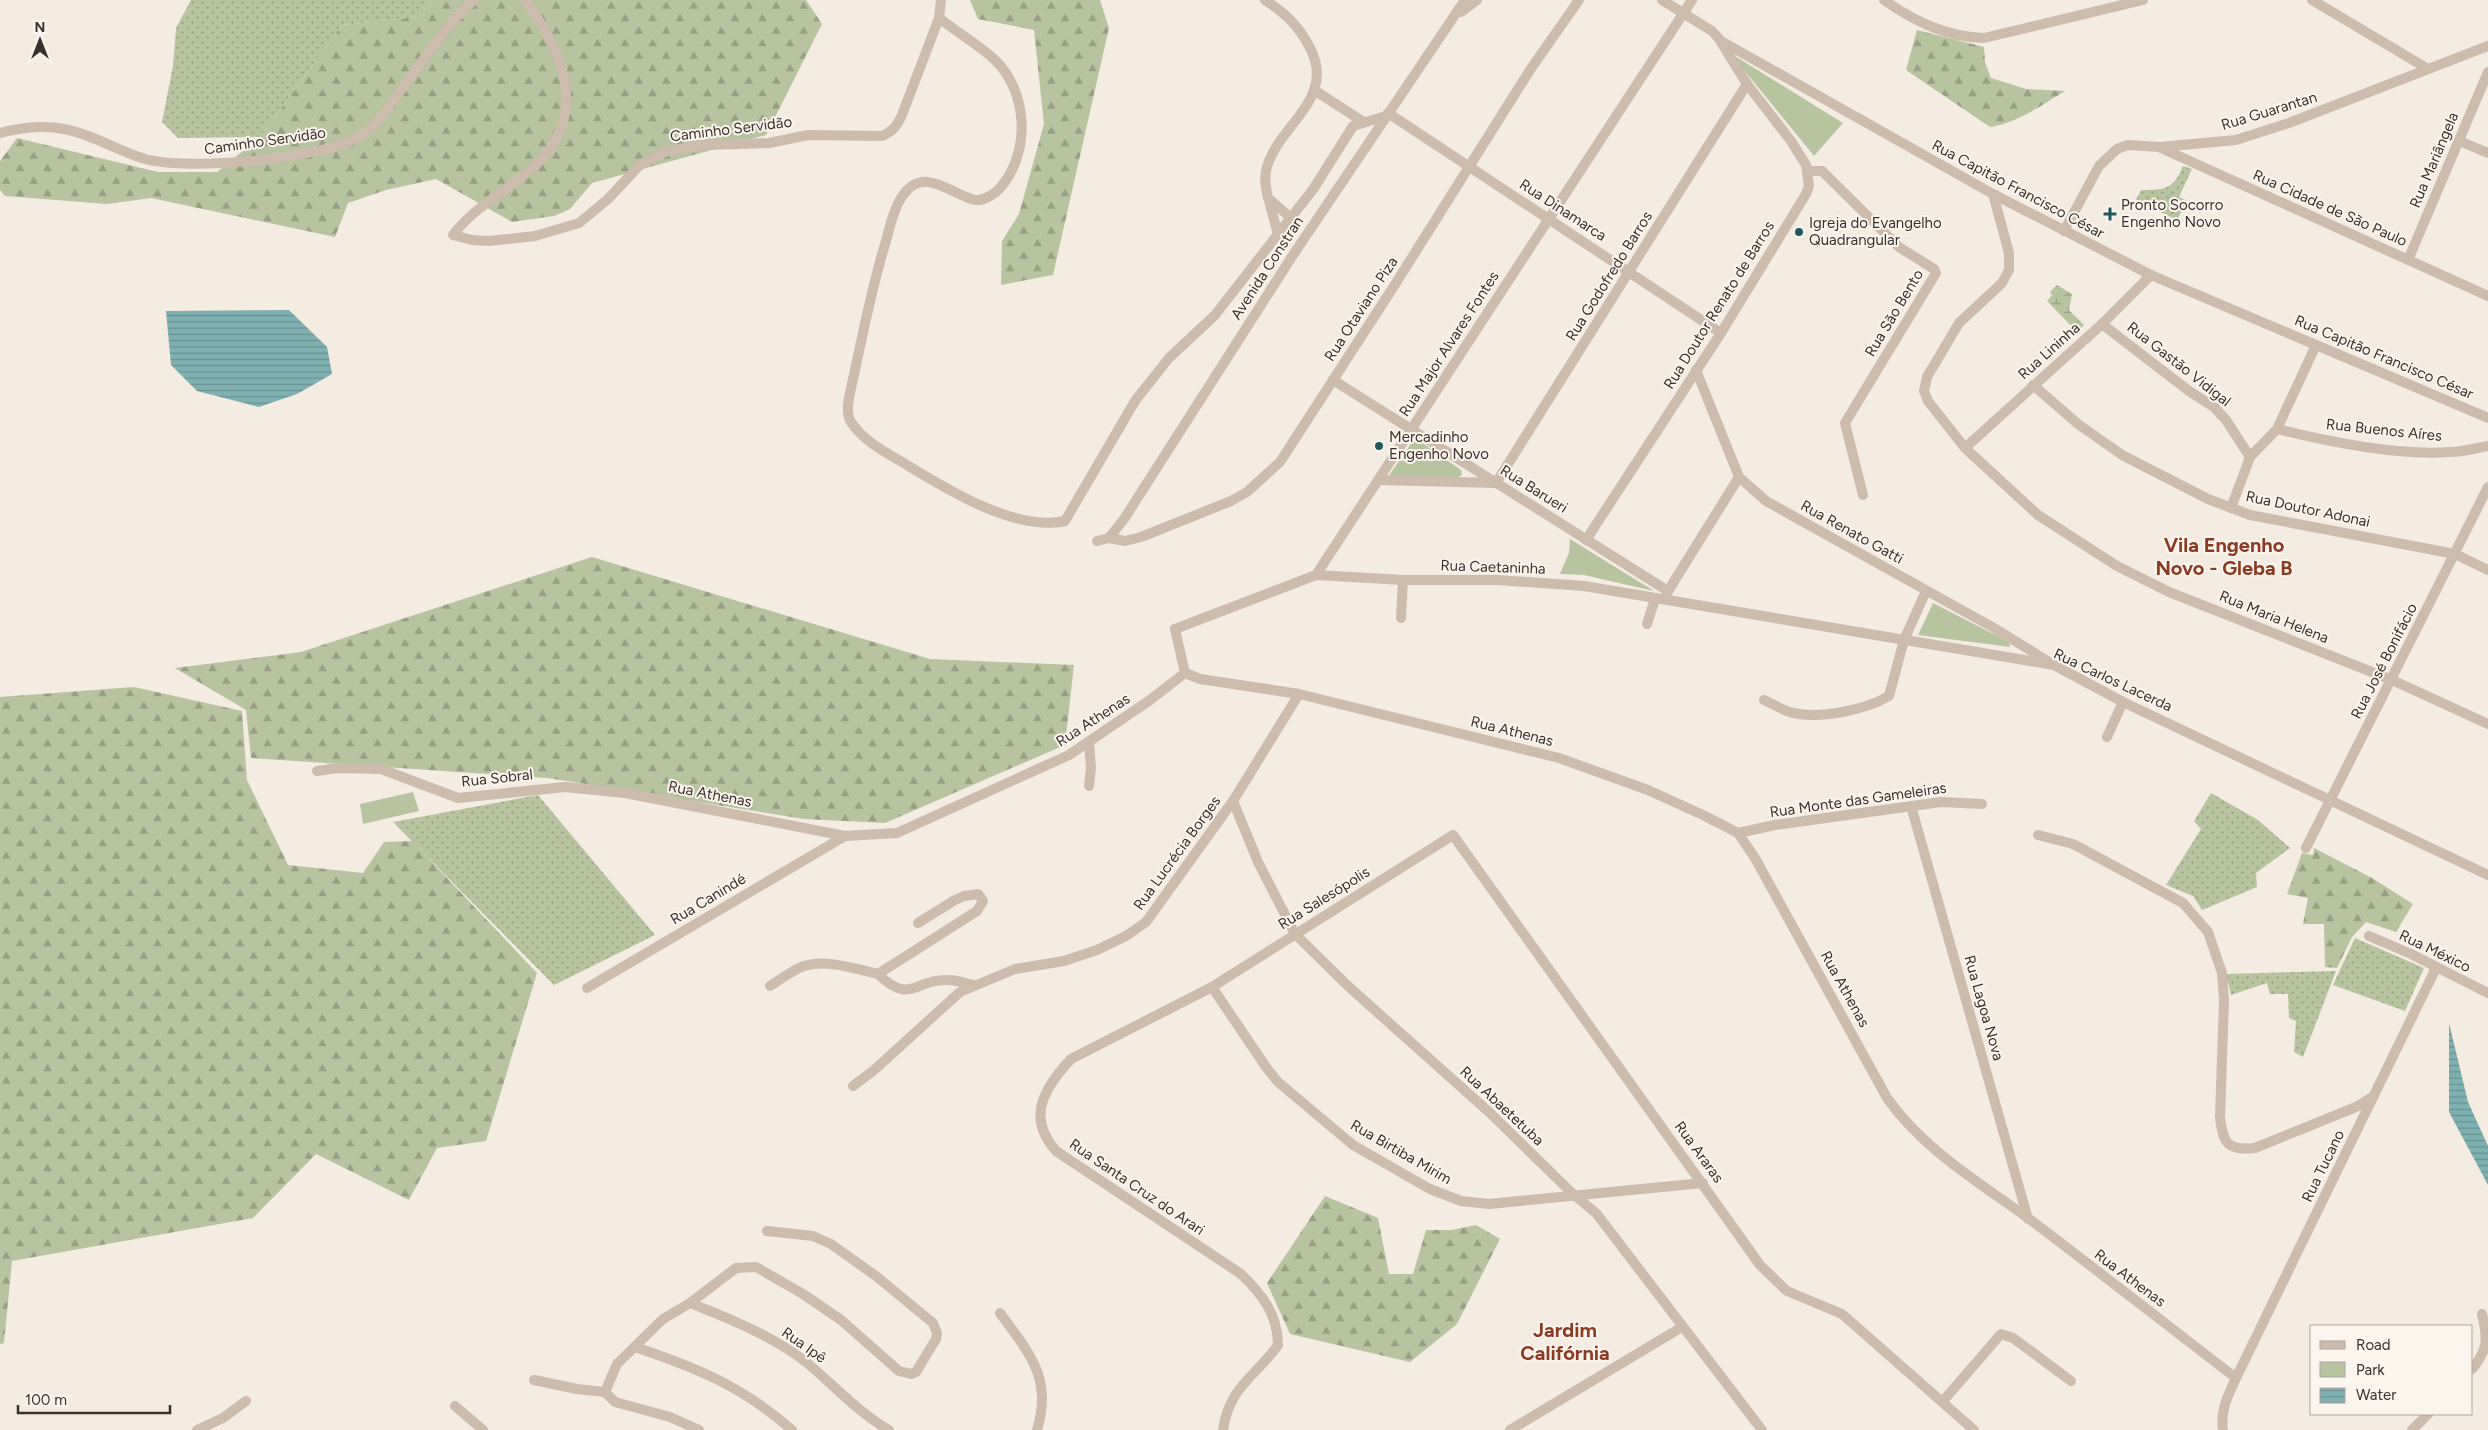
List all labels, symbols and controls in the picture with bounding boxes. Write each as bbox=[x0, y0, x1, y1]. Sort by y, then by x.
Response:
north arrow bbox=[15, 15, 65, 65]
text: N bbox=[35, 19, 45, 36]
street label: Rua Guarantan bbox=[2219, 88, 2319, 134]
street label: Rua Mariângela bbox=[2406, 110, 2462, 210]
street label: Caminho Servidão bbox=[669, 113, 793, 145]
street label: Caminho Servidão bbox=[203, 124, 327, 158]
street label: Rua Capitão Francisco César bbox=[1929, 136, 2107, 242]
street label: Rua Cidade de São Paulo bbox=[2250, 166, 2410, 250]
street label: Rua Dinamarca bbox=[1516, 175, 1610, 245]
place label: Pronto Socorro Engenho Novo bbox=[2121, 196, 2224, 231]
marker: Pronto Socorro Engenho Novo bbox=[2103, 207, 2117, 221]
street label: Rua Godofredo Barros bbox=[1562, 208, 1656, 344]
street label: Avenida Constran bbox=[1227, 213, 1307, 323]
place label: Igreja do Evangelho Quadrangular bbox=[1809, 214, 1942, 249]
street label: Rua Doutor Renato de Barros bbox=[1660, 218, 1778, 392]
marker: Igreja do Evangelho Quadrangular bbox=[1793, 226, 1805, 238]
street label: Rua Otaviano Piza bbox=[1321, 253, 1401, 365]
street label: Rua São Bento bbox=[1861, 266, 1927, 360]
street label: Rua Major Alvares Fontes bbox=[1395, 268, 1503, 420]
street label: Rua Capitão Francisco César bbox=[2292, 311, 2476, 403]
street label: Rua Gastão Vidigal bbox=[2124, 318, 2234, 410]
street label: Rua Lininha bbox=[2015, 319, 2083, 383]
street label: Rua Buenos Aíres bbox=[2325, 415, 2443, 445]
place label: Mercadinho Engenho Novo bbox=[1389, 428, 1489, 463]
marker: Mercadinho Engenho Novo bbox=[1373, 440, 1385, 452]
street label: Rua Barueri bbox=[1497, 461, 1571, 517]
street label: Rua Doutor Adonai bbox=[2244, 487, 2372, 531]
street label: Rua Renato Gatti bbox=[1798, 496, 1906, 568]
district label: Vila Engenho Novo - Gleba B bbox=[2155, 533, 2293, 580]
street label: Rua Caetaninha bbox=[1440, 556, 1546, 578]
street label: Rua Maria Helena bbox=[2217, 587, 2331, 647]
street label: Rua José Bonifácio bbox=[2347, 600, 2421, 722]
street label: Rua Carlos Lacerda bbox=[2051, 645, 2175, 715]
street label: Rua Athenas bbox=[1053, 689, 1133, 751]
street label: Rua Athenas bbox=[1469, 712, 1555, 750]
street label: Rua Sobral bbox=[460, 765, 534, 791]
street label: Rua Athenas bbox=[667, 777, 753, 811]
street label: Rua Monte das Gameleiras bbox=[1768, 779, 1948, 821]
street label: Rua Lucrécia Borges bbox=[1130, 792, 1224, 914]
street label: Rua Salesópolis bbox=[1275, 863, 1373, 933]
street label: Rua Canindé bbox=[667, 869, 749, 929]
street label: Rua México bbox=[2396, 926, 2474, 976]
street label: Rua Athenas bbox=[1817, 948, 1873, 1030]
street label: Rua Lagoa Nova bbox=[1960, 953, 2008, 1063]
street label: Rua Abaetetuba bbox=[1456, 1063, 1548, 1149]
street label: Rua Birtiba Mirim bbox=[1347, 1116, 1455, 1188]
street label: Rua Araras bbox=[1671, 1118, 1727, 1186]
street label: Rua Tucano bbox=[2298, 1127, 2348, 1205]
street label: Rua Santa Cruz do Arari bbox=[1066, 1135, 1208, 1239]
street label: Rua Athenas bbox=[2091, 1245, 2169, 1311]
district label: Jardim Califórnia bbox=[1520, 1318, 1610, 1365]
street label: Rua Ipê bbox=[778, 1323, 830, 1367]
legend bbox=[2310, 1325, 2473, 1415]
text: Road bbox=[2356, 1336, 2391, 1354]
text: Park bbox=[2356, 1361, 2385, 1379]
scale bar bbox=[18, 1382, 170, 1414]
text: Water bbox=[2356, 1386, 2396, 1404]
text: 100 m bbox=[25, 1391, 67, 1409]

